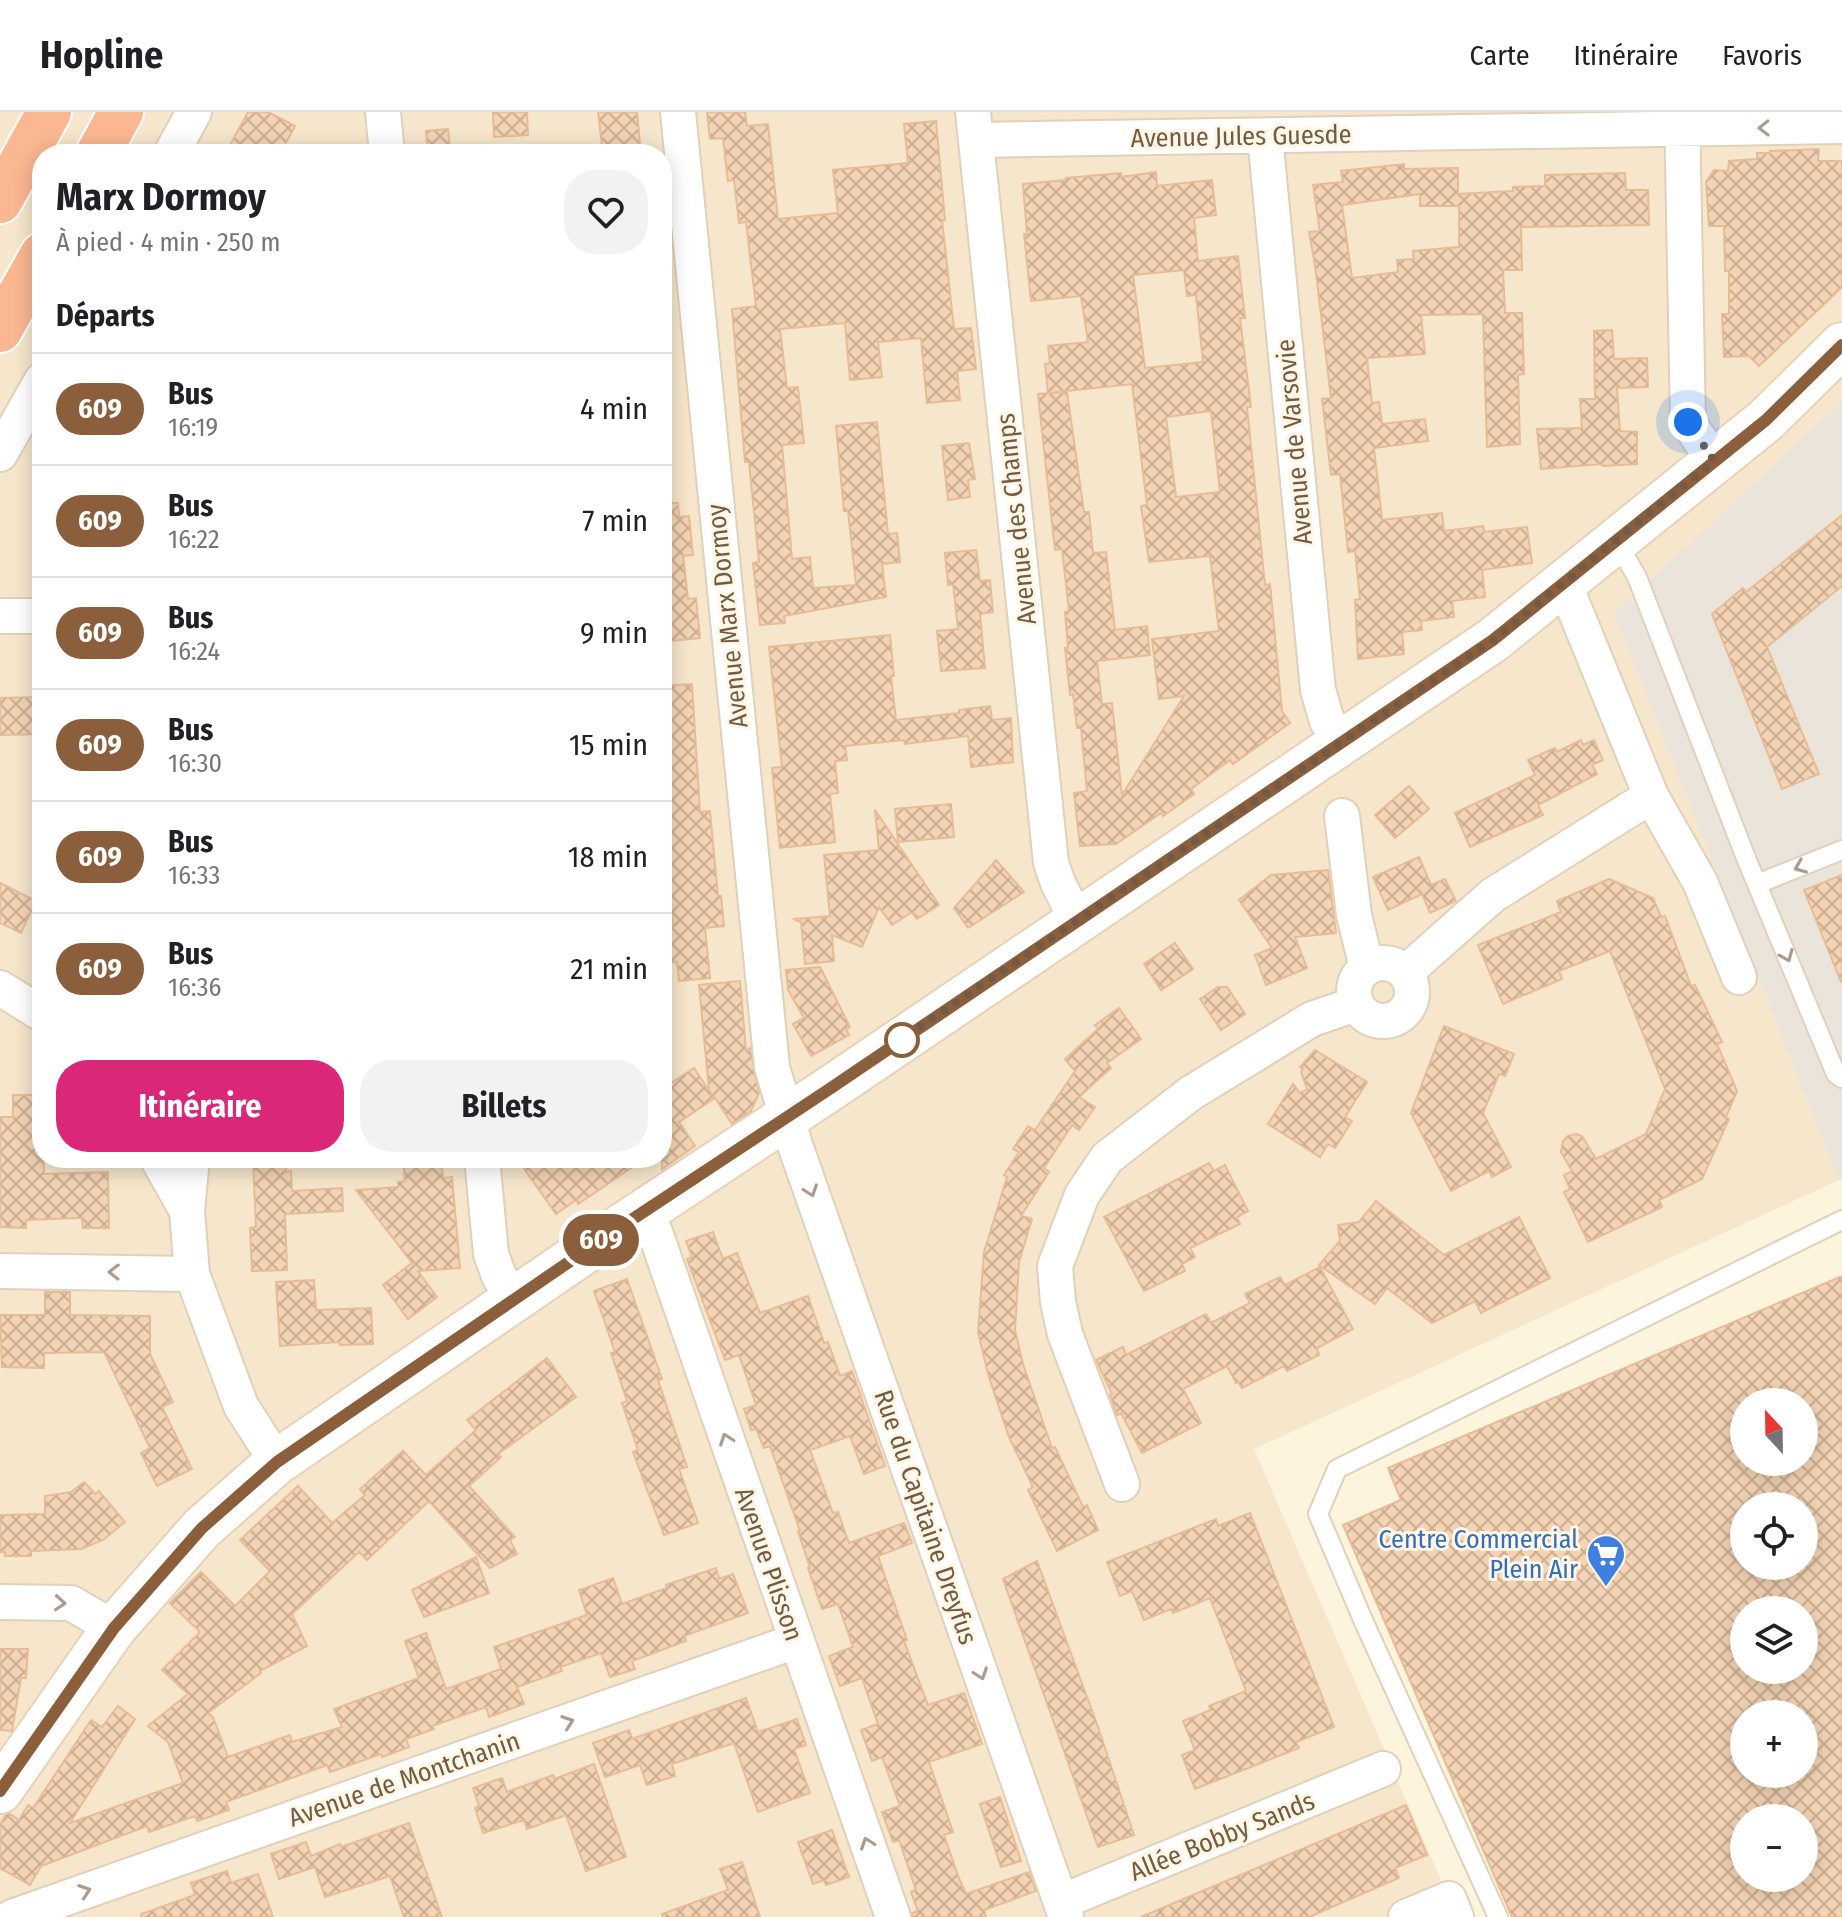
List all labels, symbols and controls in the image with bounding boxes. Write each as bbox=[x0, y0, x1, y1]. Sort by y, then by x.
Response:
text: Hopline bbox=[40, 32, 163, 78]
text: Carte bbox=[1470, 39, 1530, 72]
text: Itinéraire bbox=[1574, 39, 1678, 72]
text: Favoris bbox=[1722, 39, 1802, 72]
street label: Avenue Jules Guesde bbox=[1130, 119, 1352, 154]
one-way arrow bbox=[1757, 119, 1770, 136]
button: heart bbox=[564, 170, 648, 254]
text: Marx Dormoy bbox=[56, 174, 266, 220]
text: À pied · 4 min · 250 m bbox=[56, 227, 280, 258]
text: Départs bbox=[56, 298, 155, 334]
street label: Avenue de Varsovie bbox=[1270, 338, 1319, 546]
text: Bus bbox=[168, 376, 213, 412]
text: 4 min bbox=[580, 391, 648, 427]
text: 609 bbox=[78, 392, 122, 425]
your location bbox=[1668, 402, 1708, 442]
text: 16:19 bbox=[168, 412, 218, 443]
street label: Avenue des Champs bbox=[990, 412, 1043, 626]
text: Bus bbox=[168, 488, 213, 524]
street label: Avenue Marx Dormoy bbox=[700, 502, 755, 729]
text: 7 min bbox=[582, 503, 648, 539]
text: 609 bbox=[78, 504, 122, 537]
text: 16:22 bbox=[168, 524, 219, 555]
text: Bus bbox=[168, 600, 213, 636]
text: 9 min bbox=[580, 615, 648, 651]
text: 609 bbox=[78, 616, 122, 649]
text: 16:24 bbox=[168, 636, 220, 667]
text: Bus bbox=[168, 712, 213, 748]
text: 15 min bbox=[569, 727, 648, 763]
text: 609 bbox=[78, 728, 122, 761]
text: 16:30 bbox=[168, 748, 222, 779]
text: Bus bbox=[168, 824, 213, 860]
text: 18 min bbox=[568, 839, 648, 875]
text: 609 bbox=[78, 840, 122, 873]
one-way arrow bbox=[1794, 857, 1808, 874]
text: 16:33 bbox=[168, 860, 220, 891]
text: Bus bbox=[168, 936, 213, 972]
one-way arrow bbox=[1778, 948, 1794, 962]
text: 21 min bbox=[570, 951, 648, 987]
text: 609 bbox=[78, 952, 122, 985]
text: 16:36 bbox=[168, 972, 221, 1003]
unlabelled marker bbox=[885, 1023, 919, 1057]
button: Itinéraire bbox=[56, 1060, 344, 1152]
button: Billets bbox=[360, 1060, 648, 1152]
one-way arrow bbox=[801, 1184, 818, 1198]
line badge: 609 bbox=[555, 1214, 647, 1266]
text: 609 bbox=[579, 1223, 623, 1256]
one-way arrow bbox=[107, 1263, 120, 1281]
street label: Rue du Capitaine Dreyfus bbox=[867, 1386, 984, 1649]
north arrow bbox=[1730, 1388, 1818, 1476]
map controls bbox=[1730, 1388, 1818, 1892]
one-way arrow bbox=[720, 1433, 736, 1447]
street label: Avenue Plisson bbox=[728, 1483, 809, 1645]
button: locate bbox=[1730, 1492, 1818, 1580]
place label: Centre Commercial Plein Air bbox=[1378, 1524, 1578, 1585]
supermarket icon: Centre Commercial Plein Air bbox=[1585, 1533, 1627, 1588]
one-way arrow bbox=[54, 1594, 67, 1611]
button: layers bbox=[1730, 1596, 1818, 1684]
one-way arrow bbox=[971, 1667, 988, 1681]
button: + bbox=[1730, 1700, 1818, 1788]
one-way arrow bbox=[561, 1715, 575, 1731]
street label: Avenue de Montchanin bbox=[284, 1725, 524, 1834]
street label: Allée Bobby Sands bbox=[1125, 1785, 1319, 1888]
button: − bbox=[1730, 1804, 1818, 1892]
one-way arrow bbox=[860, 1837, 877, 1851]
one-way arrow bbox=[78, 1885, 92, 1901]

